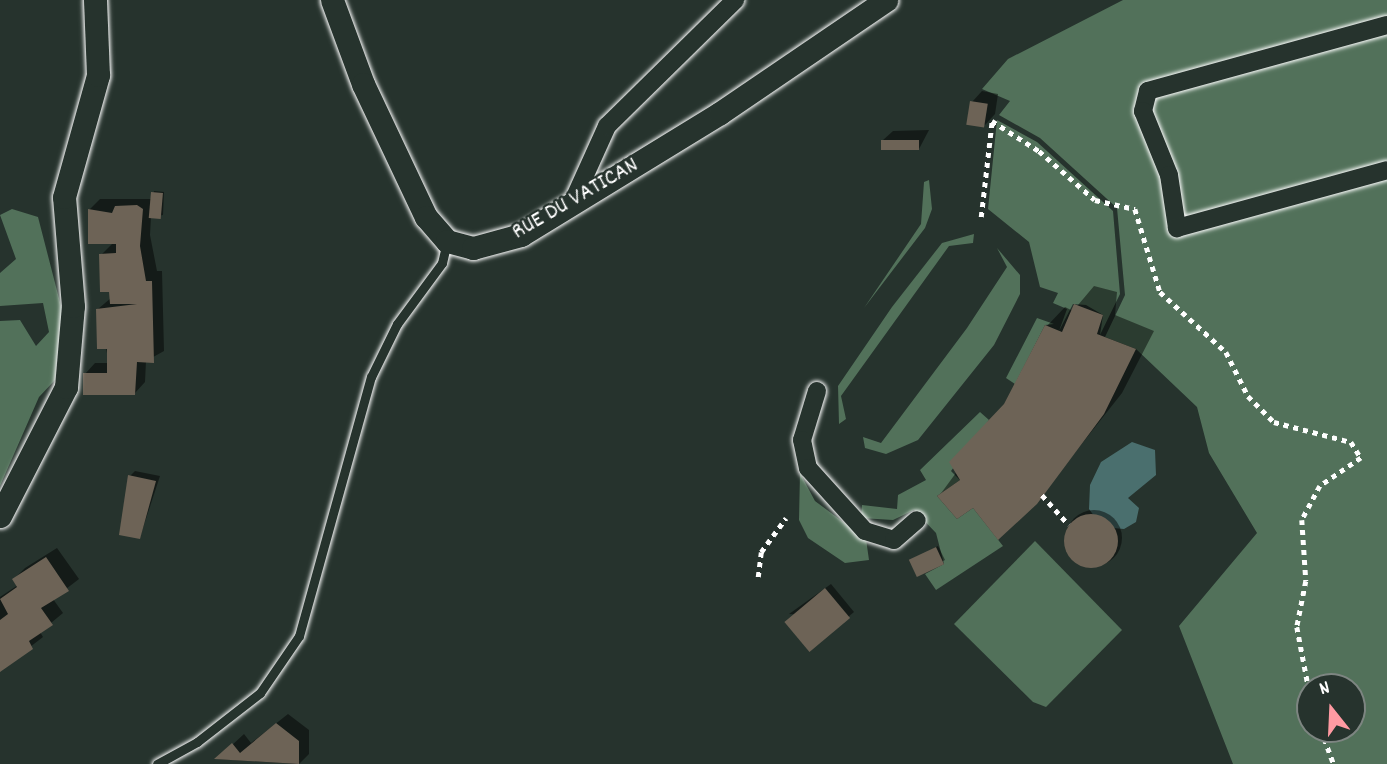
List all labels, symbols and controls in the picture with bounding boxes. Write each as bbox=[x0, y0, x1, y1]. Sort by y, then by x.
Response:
street label: RUE DU VATICAN bbox=[508, 153, 644, 247]
north arrow bbox=[1296, 673, 1366, 743]
text: N bbox=[1316, 675, 1334, 704]

